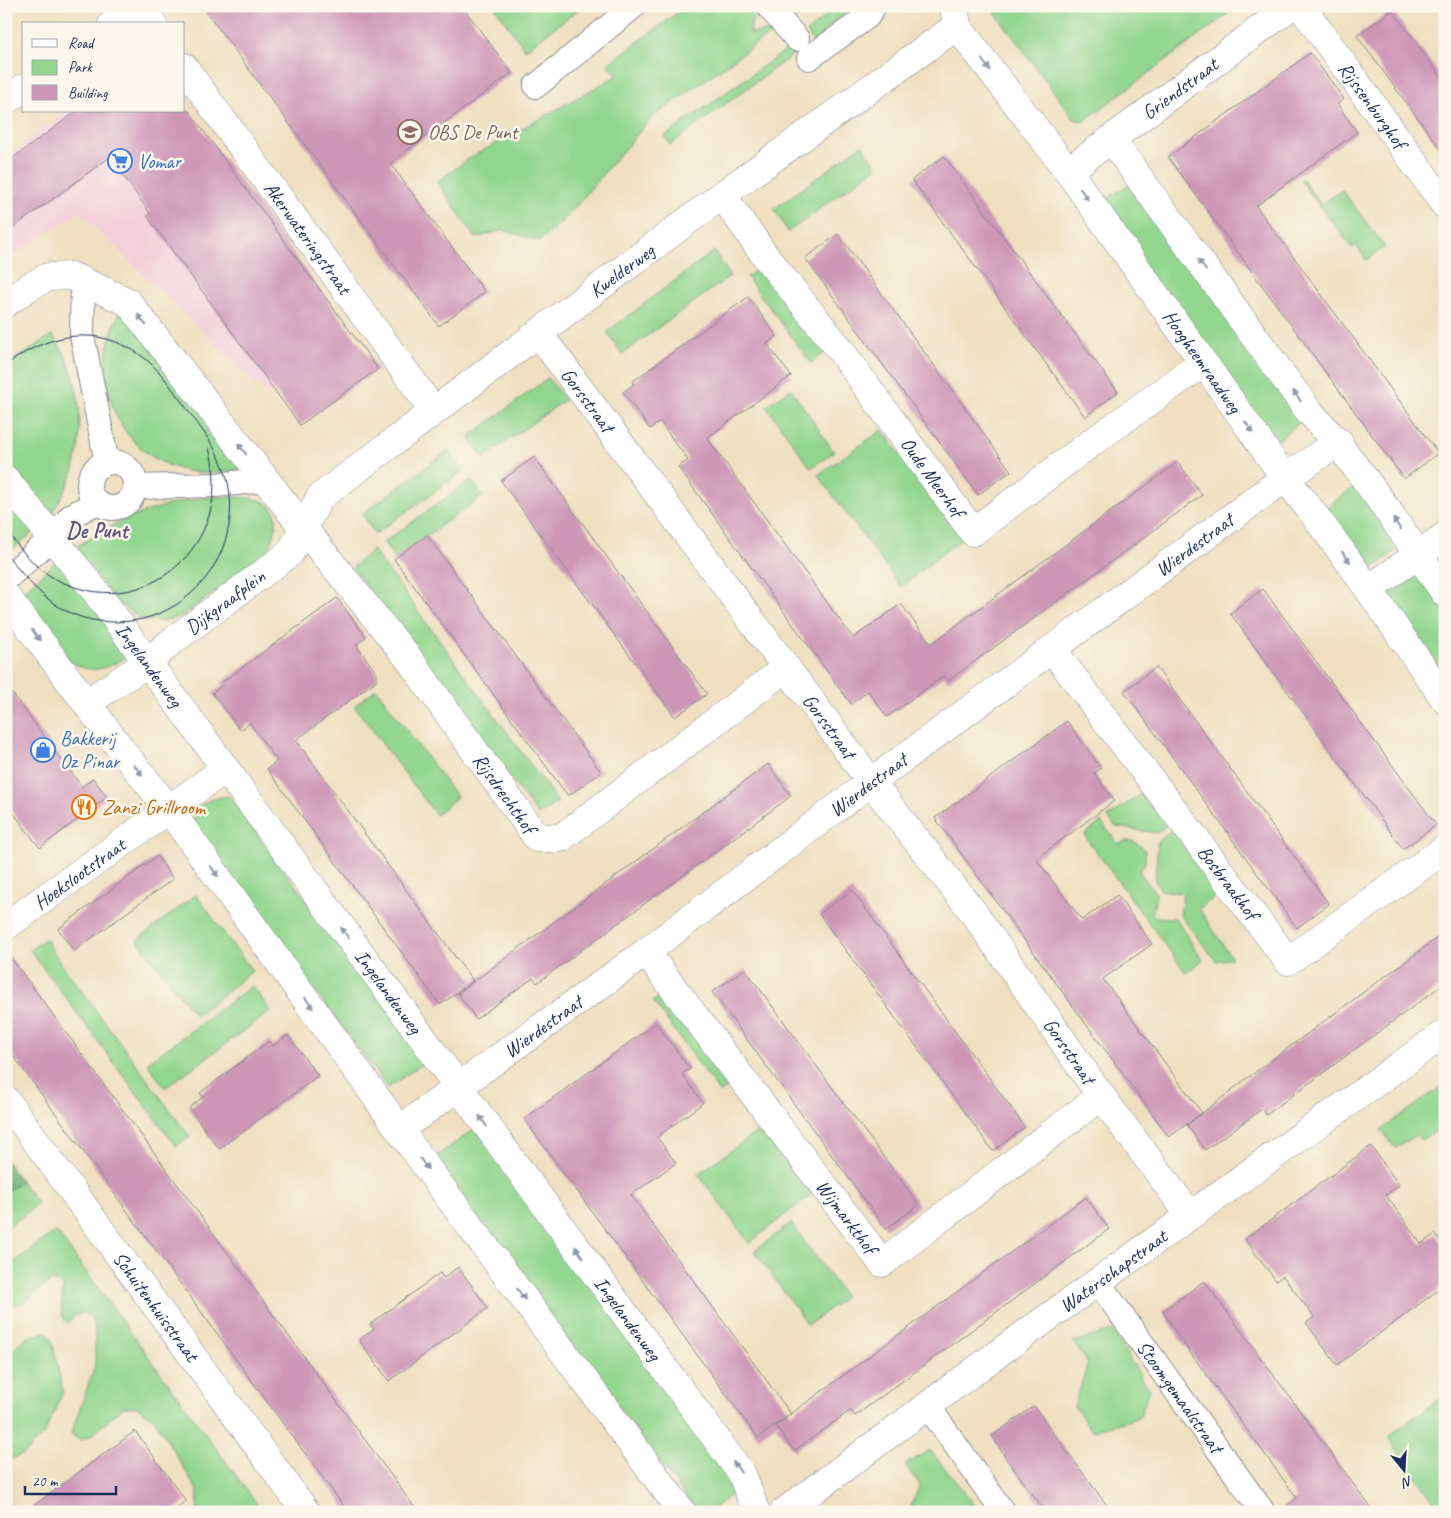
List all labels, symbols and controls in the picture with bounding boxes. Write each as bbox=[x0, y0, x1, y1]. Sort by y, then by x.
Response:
legend bbox=[22, 22, 185, 112]
text: Road bbox=[68, 34, 95, 53]
street label: Griendstraat bbox=[1137, 51, 1225, 125]
street label: Rijssenburghof bbox=[1333, 57, 1415, 157]
text: Park bbox=[68, 58, 93, 77]
one-way arrow bbox=[981, 58, 992, 71]
text: Building bbox=[68, 84, 108, 103]
school or university icon: OBS De Punt bbox=[397, 119, 423, 145]
place label: OBS De Punt bbox=[428, 120, 520, 145]
supermarket icon: Vomar bbox=[107, 148, 133, 174]
place label: Vomar bbox=[138, 149, 182, 174]
street label: Akerwateringstraat bbox=[258, 177, 358, 301]
one-way arrow bbox=[1079, 188, 1089, 201]
street label: Kwelderweg bbox=[584, 237, 661, 303]
one-way arrow bbox=[1197, 258, 1207, 272]
street label: Hoogheemraadweg bbox=[1157, 305, 1248, 419]
one-way arrow bbox=[137, 313, 147, 327]
street label: Gorsstraat bbox=[555, 363, 622, 440]
one-way arrow bbox=[1292, 390, 1303, 403]
one-way arrow bbox=[1243, 420, 1254, 433]
street label: Oude Meerhof bbox=[895, 432, 972, 525]
one-way arrow bbox=[236, 443, 247, 456]
street label: Wierdestraat bbox=[1150, 506, 1241, 582]
district label: De Punt bbox=[66, 517, 130, 545]
one-way arrow bbox=[1392, 517, 1402, 531]
one-way arrow bbox=[1341, 550, 1351, 564]
street label: Dijkgraafplein bbox=[180, 563, 271, 640]
street label: Ingelandenweg bbox=[110, 618, 189, 714]
one-way arrow bbox=[31, 628, 41, 642]
street label: Gorsstraat bbox=[797, 689, 863, 766]
place label: Bakkerij Oz Pinar bbox=[60, 726, 121, 774]
shop icon: Bakkerij Oz Pinar bbox=[30, 737, 56, 763]
street label: Wierdestraat bbox=[824, 746, 915, 822]
street label: Rijsdrechthof bbox=[467, 749, 544, 842]
one-way arrow bbox=[132, 763, 143, 776]
restaurant icon: Zanzi Grillroom bbox=[71, 794, 97, 820]
place label: Zanzi Grillroom bbox=[102, 795, 207, 820]
street label: Hoekslootstraat bbox=[29, 831, 132, 915]
street label: Bosbraakhof bbox=[1192, 840, 1267, 928]
one-way arrow bbox=[209, 864, 219, 878]
one-way arrow bbox=[340, 926, 350, 940]
street label: Ingelandenweg bbox=[349, 945, 428, 1040]
street label: Wierdestraat bbox=[499, 988, 590, 1063]
one-way arrow bbox=[304, 996, 314, 1010]
street label: Gorsstraat bbox=[1038, 1013, 1103, 1092]
one-way arrow bbox=[478, 1114, 488, 1127]
one-way arrow bbox=[419, 1157, 429, 1170]
street label: Wijmarkthof bbox=[810, 1175, 885, 1262]
street label: Waterschapstraat bbox=[1055, 1223, 1174, 1318]
one-way arrow bbox=[574, 1245, 584, 1258]
street label: Schuitenhuisstraat bbox=[107, 1246, 205, 1368]
street label: Ingelandenweg bbox=[588, 1272, 668, 1367]
one-way arrow bbox=[516, 1287, 526, 1301]
street label: Stoomgemaalstraat bbox=[1131, 1336, 1230, 1461]
north arrow bbox=[1378, 1446, 1428, 1496]
one-way arrow bbox=[732, 1460, 742, 1474]
scale bar bbox=[25, 1463, 116, 1495]
text: 20 m bbox=[32, 1472, 59, 1491]
text: N bbox=[1399, 1472, 1415, 1492]

